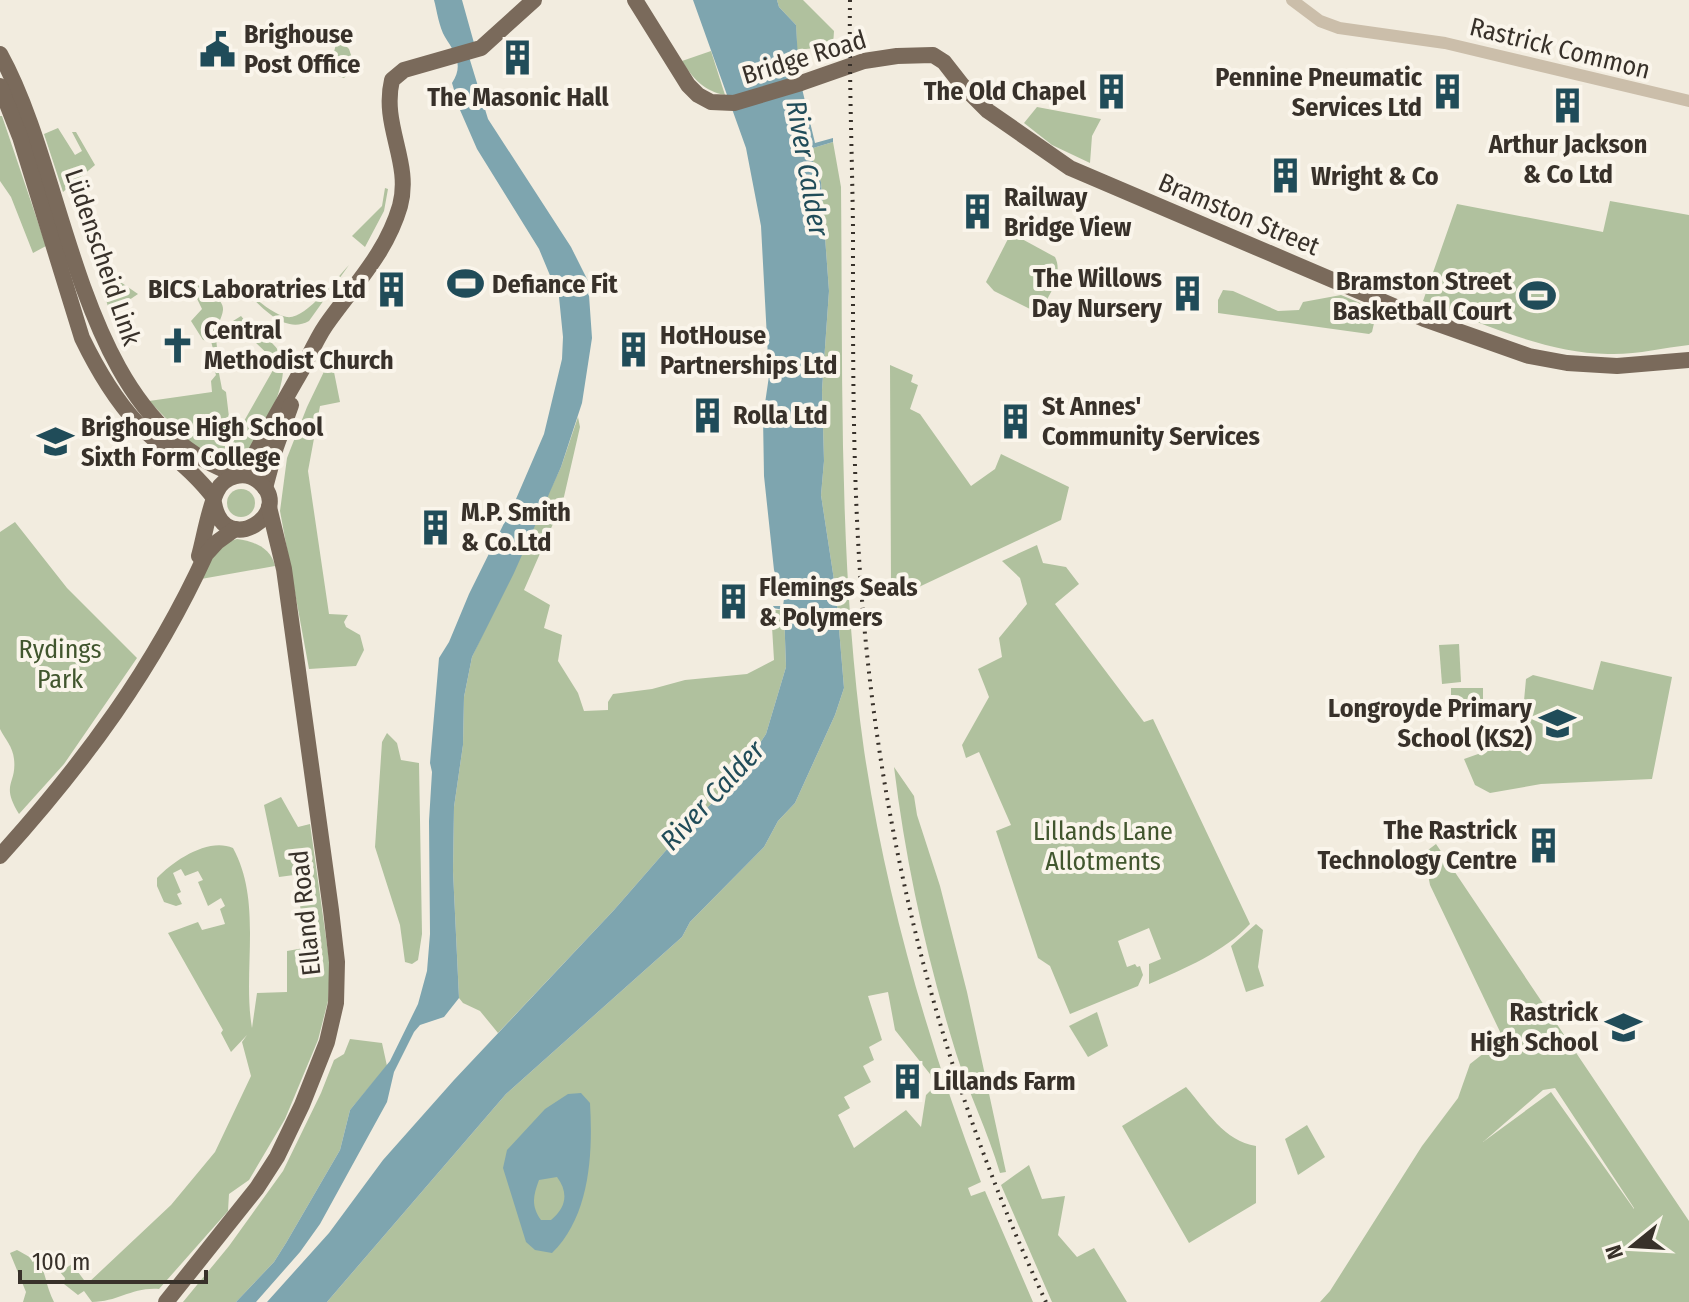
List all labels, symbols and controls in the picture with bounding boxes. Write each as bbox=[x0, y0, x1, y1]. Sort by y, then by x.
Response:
street label: Rastrick Common bbox=[1466, 11, 1653, 86]
place label: Brighouse Post Office bbox=[244, 19, 360, 80]
street label: Bridge Road bbox=[738, 24, 870, 91]
public building icon: Brighouse Post Office bbox=[199, 30, 237, 68]
building icon: The Masonic Hall bbox=[499, 39, 537, 77]
place label: Pennine Pneumatic Services Ltd bbox=[1215, 62, 1423, 123]
building icon: The Old Chapel bbox=[1093, 72, 1131, 110]
building icon: Pennine Pneumatic Services Ltd bbox=[1429, 73, 1467, 111]
place label: The Old Chapel bbox=[924, 76, 1087, 107]
place label: The Masonic Hall bbox=[427, 82, 610, 113]
building icon: Arthur Jackson & Co Ltd bbox=[1549, 86, 1587, 124]
water label: River Calder bbox=[779, 98, 836, 240]
place label: Arthur Jackson & Co Ltd bbox=[1488, 129, 1647, 190]
building icon: Wright & Co bbox=[1266, 157, 1304, 195]
place label: Wright & Co bbox=[1311, 161, 1439, 192]
street label: Lüdenscheid Link bbox=[58, 165, 147, 350]
street label: Bramston Street bbox=[1154, 167, 1324, 262]
place label: Railway Bridge View bbox=[1004, 182, 1131, 243]
building icon: Railway Bridge View bbox=[959, 193, 997, 231]
place label: The Willows Day Nursery bbox=[1032, 263, 1163, 324]
sports icon: Defiance Fit bbox=[447, 265, 485, 303]
place label: Bramston Street Basketball Court bbox=[1333, 266, 1513, 327]
place label: Defiance Fit bbox=[492, 269, 618, 300]
building icon: BICS Laboratries Ltd bbox=[373, 270, 411, 308]
place label: BICS Laboratries Ltd bbox=[148, 274, 366, 305]
building icon: The Willows Day Nursery bbox=[1169, 274, 1207, 312]
sports icon: Bramston Street Basketball Court bbox=[1519, 277, 1557, 315]
place label: Central Methodist Church bbox=[204, 315, 394, 376]
place label: HotHouse Partnerships Ltd bbox=[660, 320, 837, 381]
church icon: Central Methodist Church bbox=[159, 326, 197, 364]
building icon: HotHouse Partnerships Ltd bbox=[615, 331, 653, 369]
place label: St Annes' Community Services bbox=[1042, 391, 1260, 452]
building icon: Rolla Ltd bbox=[688, 396, 726, 434]
place label: Rolla Ltd bbox=[733, 400, 828, 431]
building icon: St Annes' Community Services bbox=[997, 402, 1035, 440]
place label: Brighouse High School Sixth Form College bbox=[81, 412, 324, 473]
school or university icon: Brighouse High School Sixth Form College bbox=[36, 423, 74, 461]
place label: M.P. Smith & Co.Ltd bbox=[461, 497, 571, 558]
building icon: M.P. Smith & Co.Ltd bbox=[416, 508, 454, 546]
place label: Flemings Seals & Polymers bbox=[759, 572, 918, 633]
building icon: Flemings Seals & Polymers bbox=[714, 583, 752, 621]
park label: Rydings Park bbox=[19, 634, 102, 695]
place label: Longroyde Primary School (KS2) bbox=[1328, 693, 1533, 754]
school or university icon: Longroyde Primary School (KS2) bbox=[1539, 704, 1577, 742]
water label: River Calder bbox=[654, 733, 772, 857]
place label: The Rastrick Technology Centre bbox=[1317, 815, 1518, 876]
park label: Lillands Lane Allotments bbox=[1033, 816, 1173, 877]
building icon: The Rastrick Technology Centre bbox=[1524, 826, 1562, 864]
street label: Elland Road bbox=[283, 849, 327, 977]
place label: Rastrick High School bbox=[1470, 997, 1599, 1058]
school or university icon: Rastrick High School bbox=[1605, 1008, 1643, 1046]
building icon: Lillands Farm bbox=[888, 1062, 926, 1100]
place label: Lillands Farm bbox=[933, 1066, 1076, 1097]
north arrow bbox=[1593, 1206, 1673, 1286]
scale bar bbox=[20, 1234, 206, 1284]
text: N bbox=[1600, 1242, 1629, 1262]
text: 100 m bbox=[32, 1248, 90, 1276]

